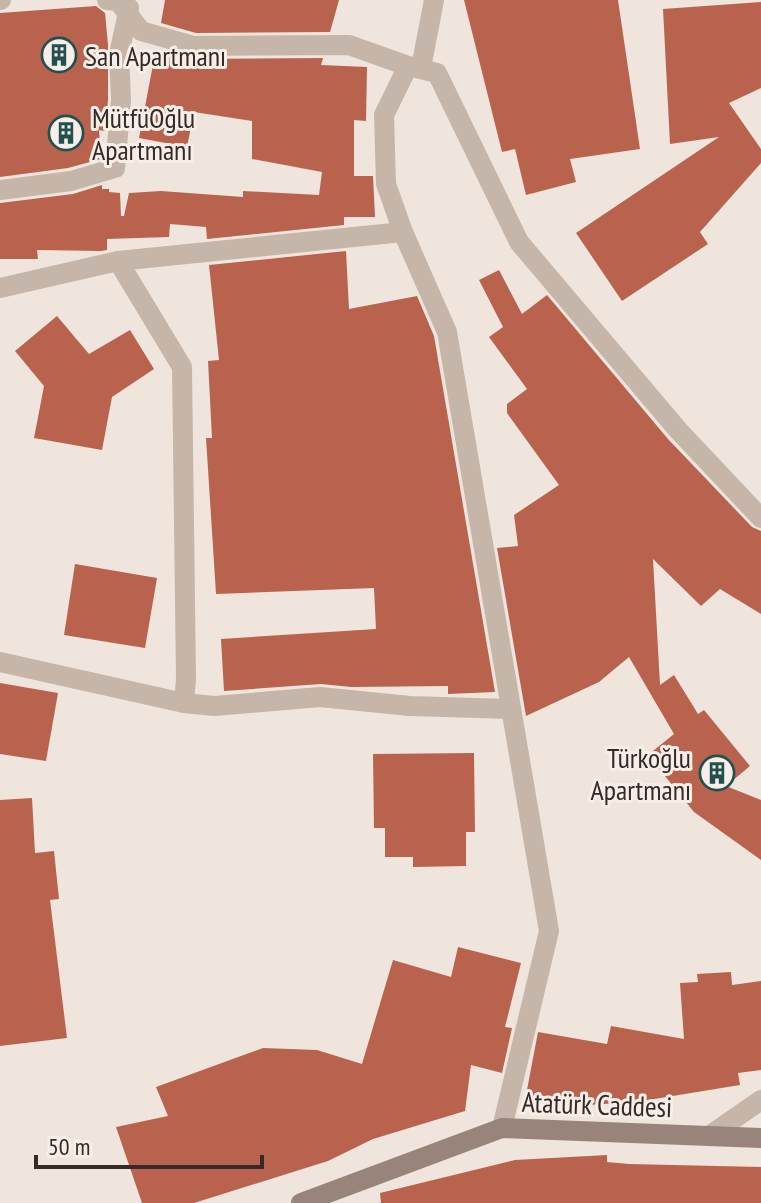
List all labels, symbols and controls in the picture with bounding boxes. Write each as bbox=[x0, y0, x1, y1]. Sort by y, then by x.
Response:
building icon: San Apartmanı bbox=[40, 36, 78, 74]
place label: San Apartmanı bbox=[85, 37, 226, 74]
place label: MütfüOğlu Apartmanı bbox=[92, 99, 195, 168]
building icon: MütfüOğlu Apartmanı bbox=[47, 114, 85, 152]
place label: Türkoğlu Apartmanı bbox=[591, 739, 691, 808]
building icon: Türkoğlu Apartmanı bbox=[698, 754, 736, 792]
street label: Atatürk Caddesi bbox=[521, 1083, 673, 1125]
scale bar bbox=[36, 1119, 262, 1169]
text: 50 m bbox=[48, 1131, 90, 1162]

